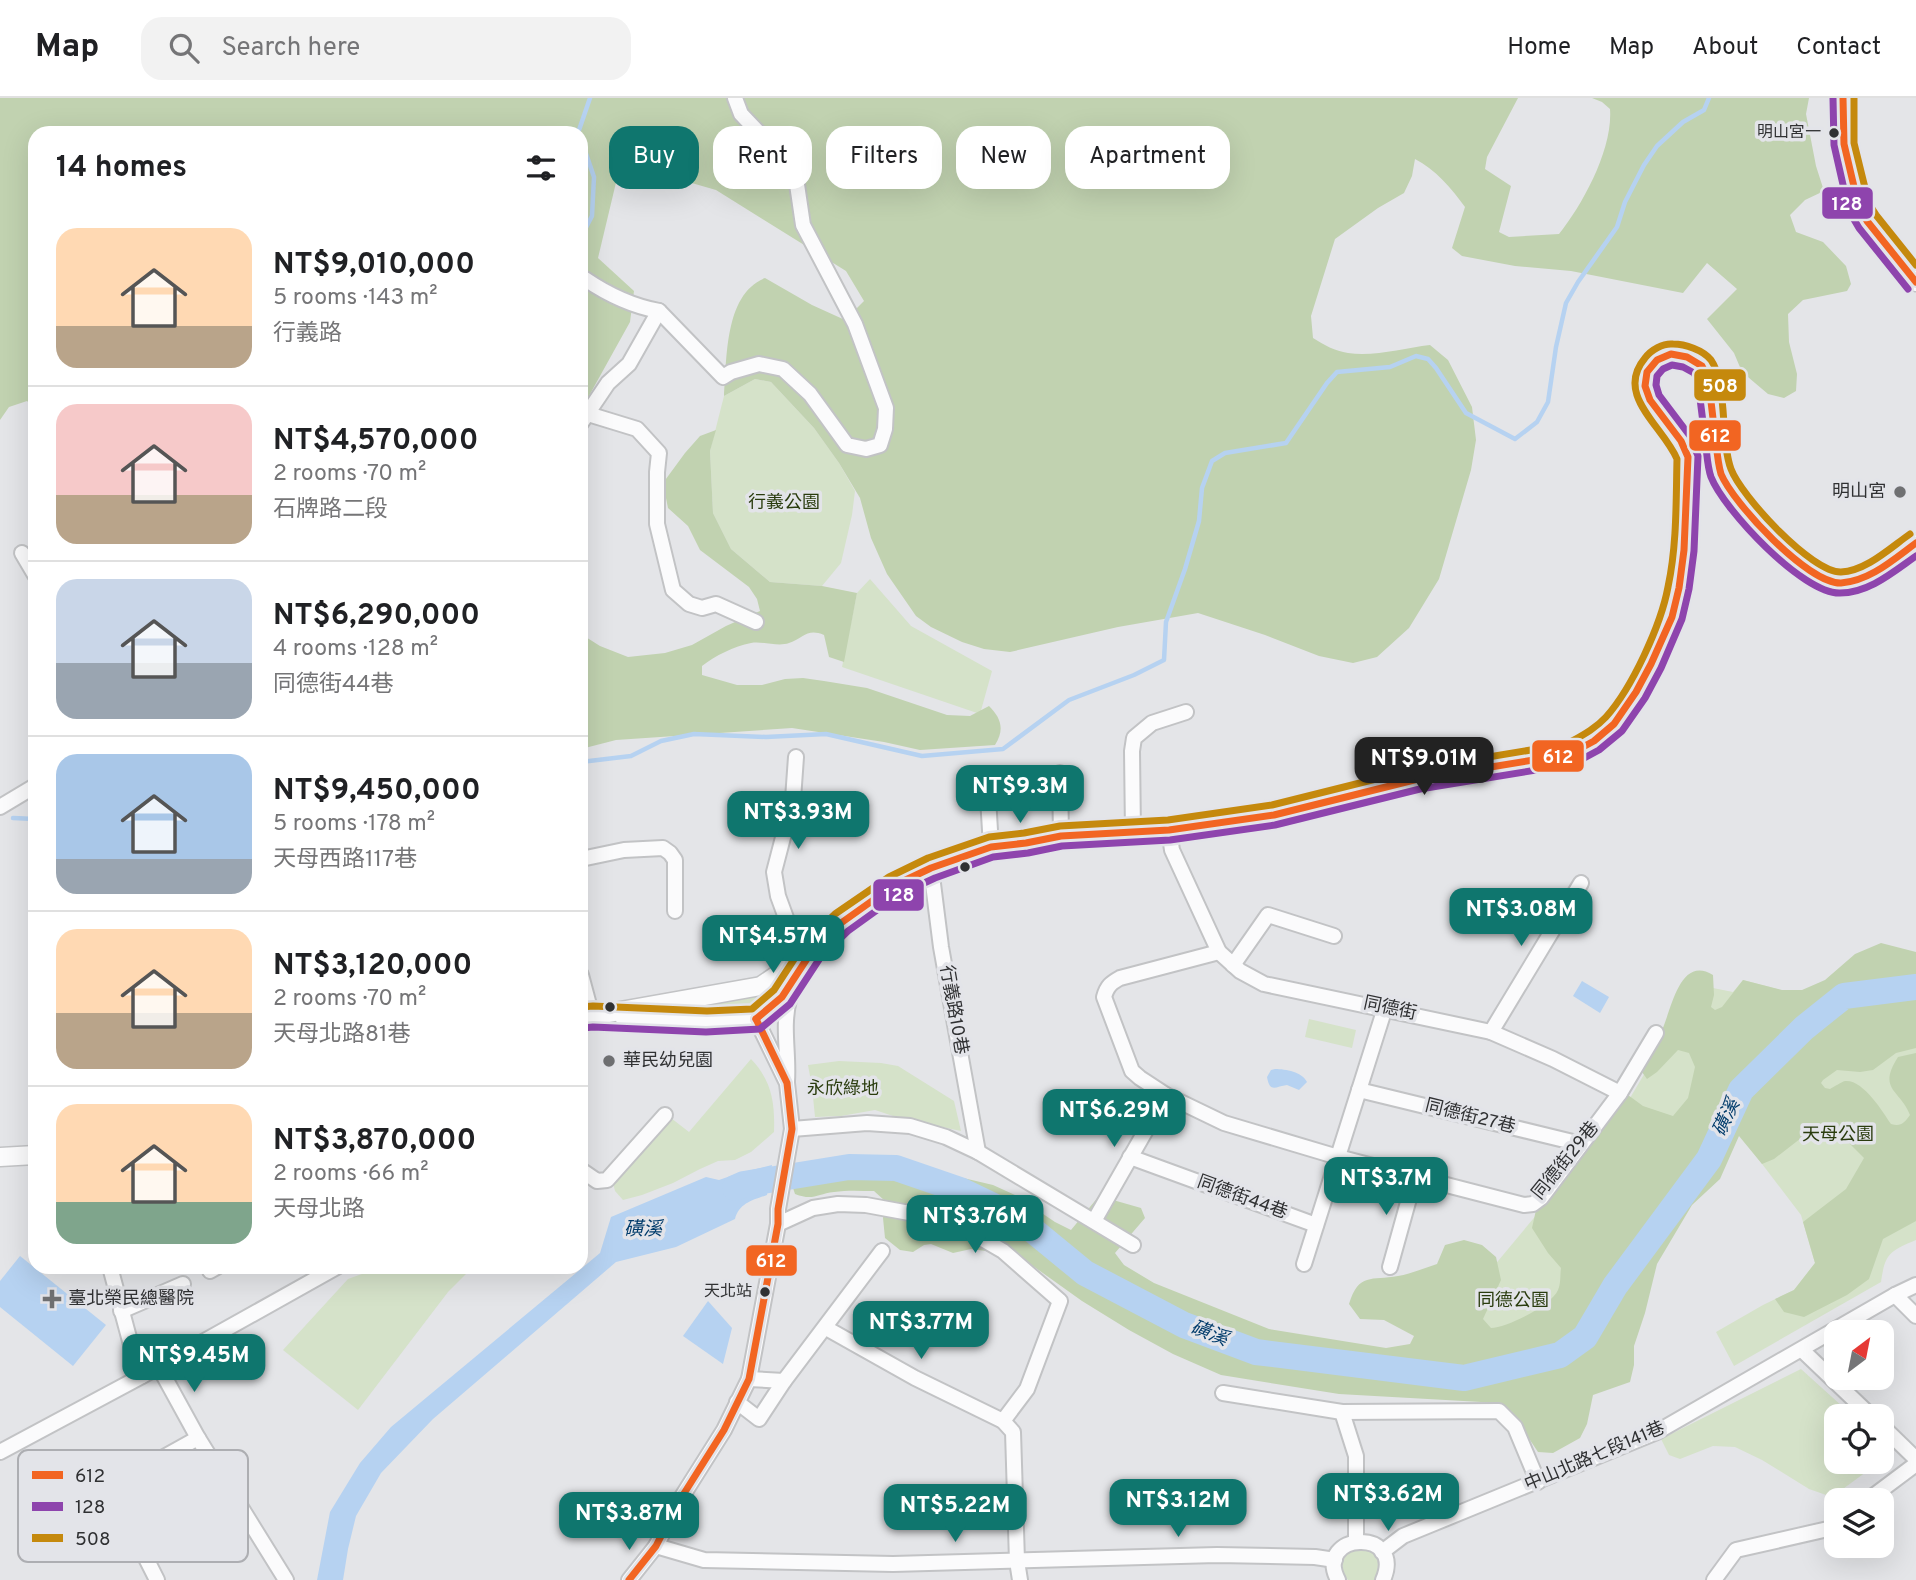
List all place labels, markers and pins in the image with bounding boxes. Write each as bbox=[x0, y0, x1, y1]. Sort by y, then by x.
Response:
place label: 明山宮一 bbox=[1757, 123, 1821, 143]
marker: 明山宮一 bbox=[1827, 126, 1841, 140]
place label: 明山宮 bbox=[1832, 481, 1886, 504]
marker: 明山宮 bbox=[1892, 484, 1908, 500]
pin: NT$9.01M bbox=[1352, 738, 1496, 797]
pin: NT$9.3M bbox=[955, 766, 1085, 825]
pin: NT$3.93M bbox=[726, 792, 870, 851]
unlabelled marker bbox=[958, 860, 972, 874]
pin: NT$3.08M bbox=[1449, 888, 1593, 948]
pin: NT$4.57M bbox=[701, 916, 845, 975]
unlabelled marker bbox=[603, 1000, 617, 1014]
place label: 華民幼兒園 bbox=[623, 1050, 713, 1073]
marker: 華民幼兒園 bbox=[601, 1053, 617, 1069]
pin: NT$6.29M bbox=[1042, 1090, 1186, 1149]
pin: NT$3.7M bbox=[1321, 1158, 1451, 1217]
pin: NT$3.76M bbox=[903, 1196, 1047, 1255]
place label: 天北站 bbox=[704, 1282, 752, 1302]
marker: 天北站 bbox=[758, 1285, 772, 1299]
place label: 臺北榮民總醫院 bbox=[68, 1288, 194, 1311]
marker: 臺北榮民總醫院 bbox=[42, 1289, 62, 1309]
pin: NT$3.77M bbox=[849, 1302, 993, 1361]
pin: NT$9.45M bbox=[122, 1334, 266, 1394]
pin: NT$3.62M bbox=[1316, 1474, 1460, 1533]
pin: NT$3.12M bbox=[1106, 1480, 1250, 1539]
pin: NT$5.22M bbox=[883, 1484, 1027, 1544]
pin: NT$3.87M bbox=[557, 1492, 701, 1552]

